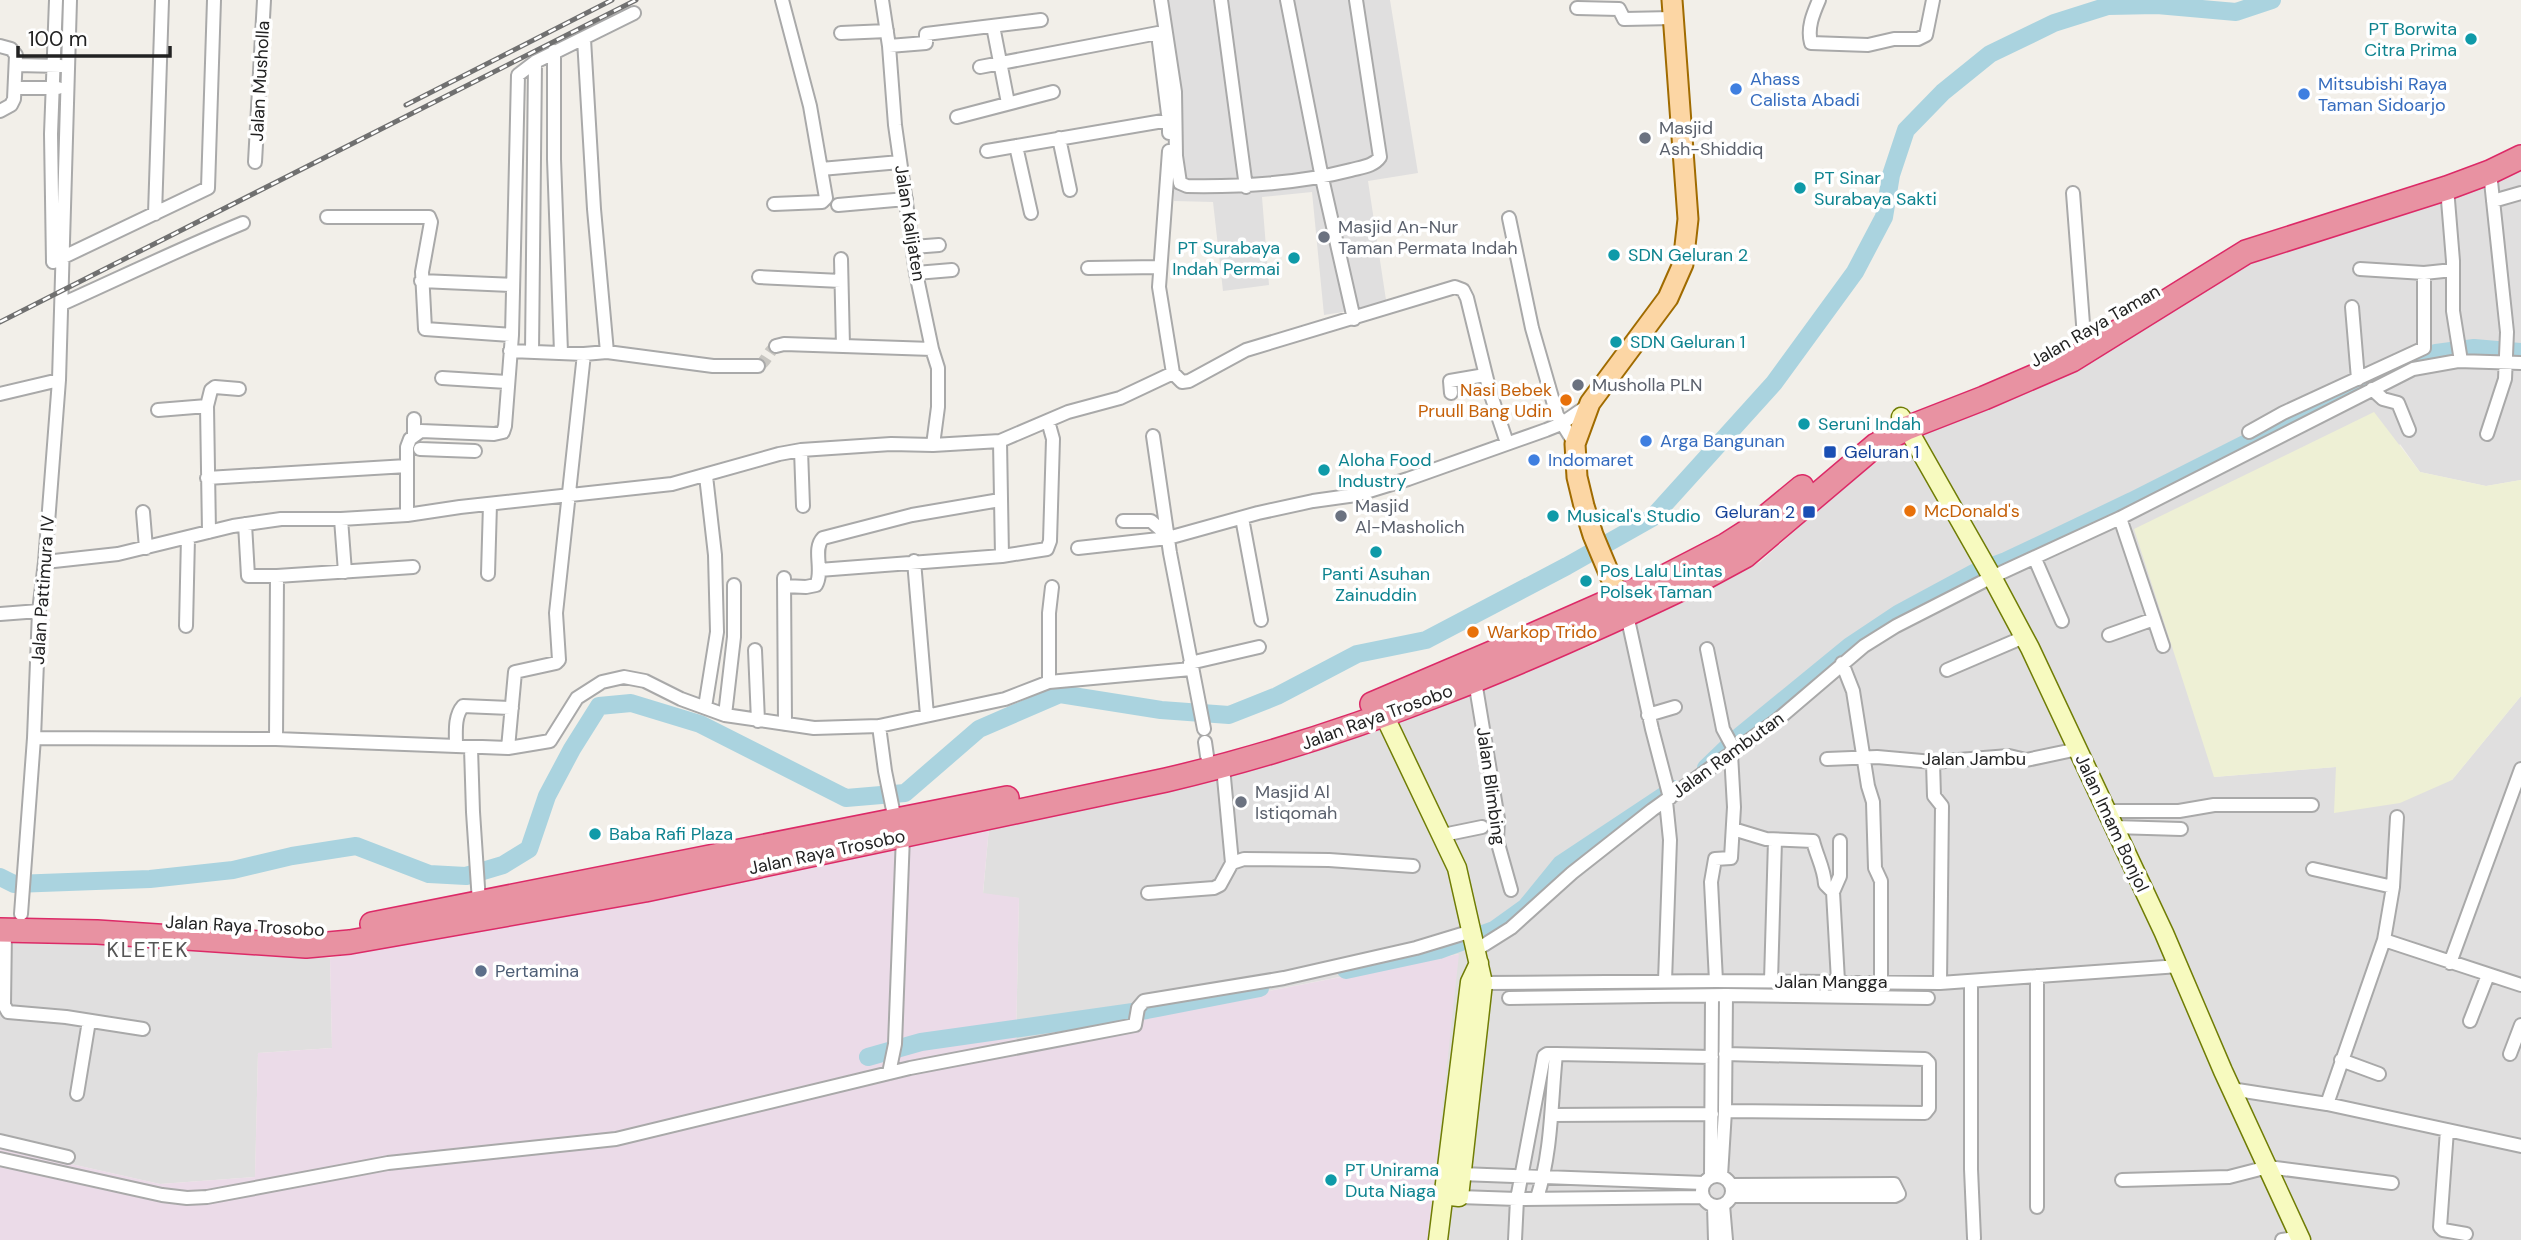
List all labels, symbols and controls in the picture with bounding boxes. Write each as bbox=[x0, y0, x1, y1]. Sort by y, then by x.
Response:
scale bar bbox=[18, 14, 170, 58]
place label: PT Borwita Citra Prima bbox=[2364, 17, 2457, 62]
street label: Jalan Musholla bbox=[245, 20, 275, 142]
text: 100 m bbox=[28, 25, 88, 53]
marker: PT Borwita Citra Prima bbox=[2463, 31, 2479, 47]
place label: Ahass Calista Abadi bbox=[1750, 67, 1860, 112]
place label: Mitsubishi Raya Taman Sidoarjo bbox=[2318, 72, 2447, 117]
marker: Ahass Calista Abadi bbox=[1728, 81, 1744, 97]
marker: Mitsubishi Raya Taman Sidoarjo bbox=[2296, 86, 2312, 102]
place label: Masjid Ash-Shiddiq bbox=[1659, 116, 1763, 161]
marker: Masjid Ash-Shiddiq bbox=[1637, 130, 1653, 146]
street label: Jalan Kalijaten bbox=[889, 163, 931, 283]
place label: PT Sinar Surabaya Sakti bbox=[1814, 166, 1937, 211]
marker: PT Sinar Surabaya Sakti bbox=[1792, 180, 1808, 196]
place label: Masjid An-Nur Taman Permata Indah bbox=[1338, 215, 1518, 260]
marker: Masjid An-Nur Taman Permata Indah bbox=[1316, 229, 1332, 245]
place label: PT Surabaya Indah Permai bbox=[1172, 236, 1280, 281]
place label: SDN Geluran 2 bbox=[1628, 243, 1748, 267]
marker: SDN Geluran 2 bbox=[1606, 247, 1622, 263]
marker: PT Surabaya Indah Permai bbox=[1286, 250, 1302, 266]
street label: Jalan Raya Taman bbox=[2026, 279, 2164, 373]
place label: SDN Geluran 1 bbox=[1630, 330, 1745, 354]
marker: SDN Geluran 1 bbox=[1608, 334, 1624, 350]
place label: Musholla PLN bbox=[1592, 373, 1702, 397]
marker: Musholla PLN bbox=[1570, 377, 1586, 393]
place label: Nasi Bebek Pruull Bang Udin bbox=[1418, 378, 1552, 423]
marker: Nasi Bebek Pruull Bang Udin bbox=[1558, 392, 1574, 408]
place label: Seruni Indah bbox=[1818, 412, 1921, 436]
marker: Seruni Indah bbox=[1796, 416, 1812, 432]
place label: Arga Bangunan bbox=[1660, 429, 1785, 453]
marker: Arga Bangunan bbox=[1638, 433, 1654, 449]
place label: Geluran 1 bbox=[1844, 440, 1919, 464]
marker: Geluran 1 bbox=[1822, 444, 1838, 460]
place label: Aloha Food Industry bbox=[1338, 448, 1431, 493]
place label: Indomaret bbox=[1548, 448, 1634, 472]
marker: Indomaret bbox=[1526, 452, 1542, 468]
marker: Aloha Food Industry bbox=[1316, 462, 1332, 478]
place label: Masjid Al-Masholich bbox=[1355, 494, 1465, 539]
place label: McDonald's bbox=[1924, 499, 2020, 523]
place label: Geluran 2 bbox=[1715, 500, 1795, 524]
marker: McDonald's bbox=[1902, 503, 1918, 519]
place label: Musical's Studio bbox=[1567, 504, 1701, 528]
marker: Geluran 2 bbox=[1801, 504, 1817, 520]
marker: Masjid Al-Masholich bbox=[1333, 508, 1349, 524]
marker: Musical's Studio bbox=[1545, 508, 1561, 524]
street label: Jalan Pattimura IV bbox=[26, 515, 60, 665]
marker: Panti Asuhan Zainuddin bbox=[1368, 544, 1384, 560]
place label: Pos Lalu Lintas Polsek Taman bbox=[1600, 559, 1723, 604]
place label: Panti Asuhan Zainuddin bbox=[1322, 562, 1430, 607]
marker: Pos Lalu Lintas Polsek Taman bbox=[1578, 573, 1594, 589]
place label: Warkop Trido bbox=[1487, 620, 1597, 644]
marker: Warkop Trido bbox=[1465, 624, 1481, 640]
street label: Jalan Raya Trosobo bbox=[1298, 678, 1456, 756]
street label: Jalan Rambutan bbox=[1667, 706, 1789, 804]
street label: Jalan Blimbing bbox=[1471, 725, 1511, 847]
street label: Jalan Jambu bbox=[1922, 747, 2026, 771]
street label: Jalan Imam Bonjol bbox=[2070, 750, 2154, 896]
place label: Masjid Al Istiqomah bbox=[1255, 780, 1337, 825]
marker: Masjid Al Istiqomah bbox=[1233, 794, 1249, 810]
place label: Baba Rafi Plaza bbox=[609, 822, 733, 846]
street label: Jalan Raya Trosobo bbox=[747, 824, 907, 880]
marker: Baba Rafi Plaza bbox=[587, 826, 603, 842]
street label: Jalan Raya Trosobo bbox=[165, 910, 325, 942]
district label: KLETEK bbox=[106, 936, 190, 964]
place label: Pertamina bbox=[495, 959, 579, 983]
marker: Pertamina bbox=[473, 963, 489, 979]
street label: Jalan Mangga bbox=[1775, 970, 1887, 994]
place label: PT Unirama Duta Niaga bbox=[1345, 1158, 1439, 1203]
marker: PT Unirama Duta Niaga bbox=[1323, 1172, 1339, 1188]

